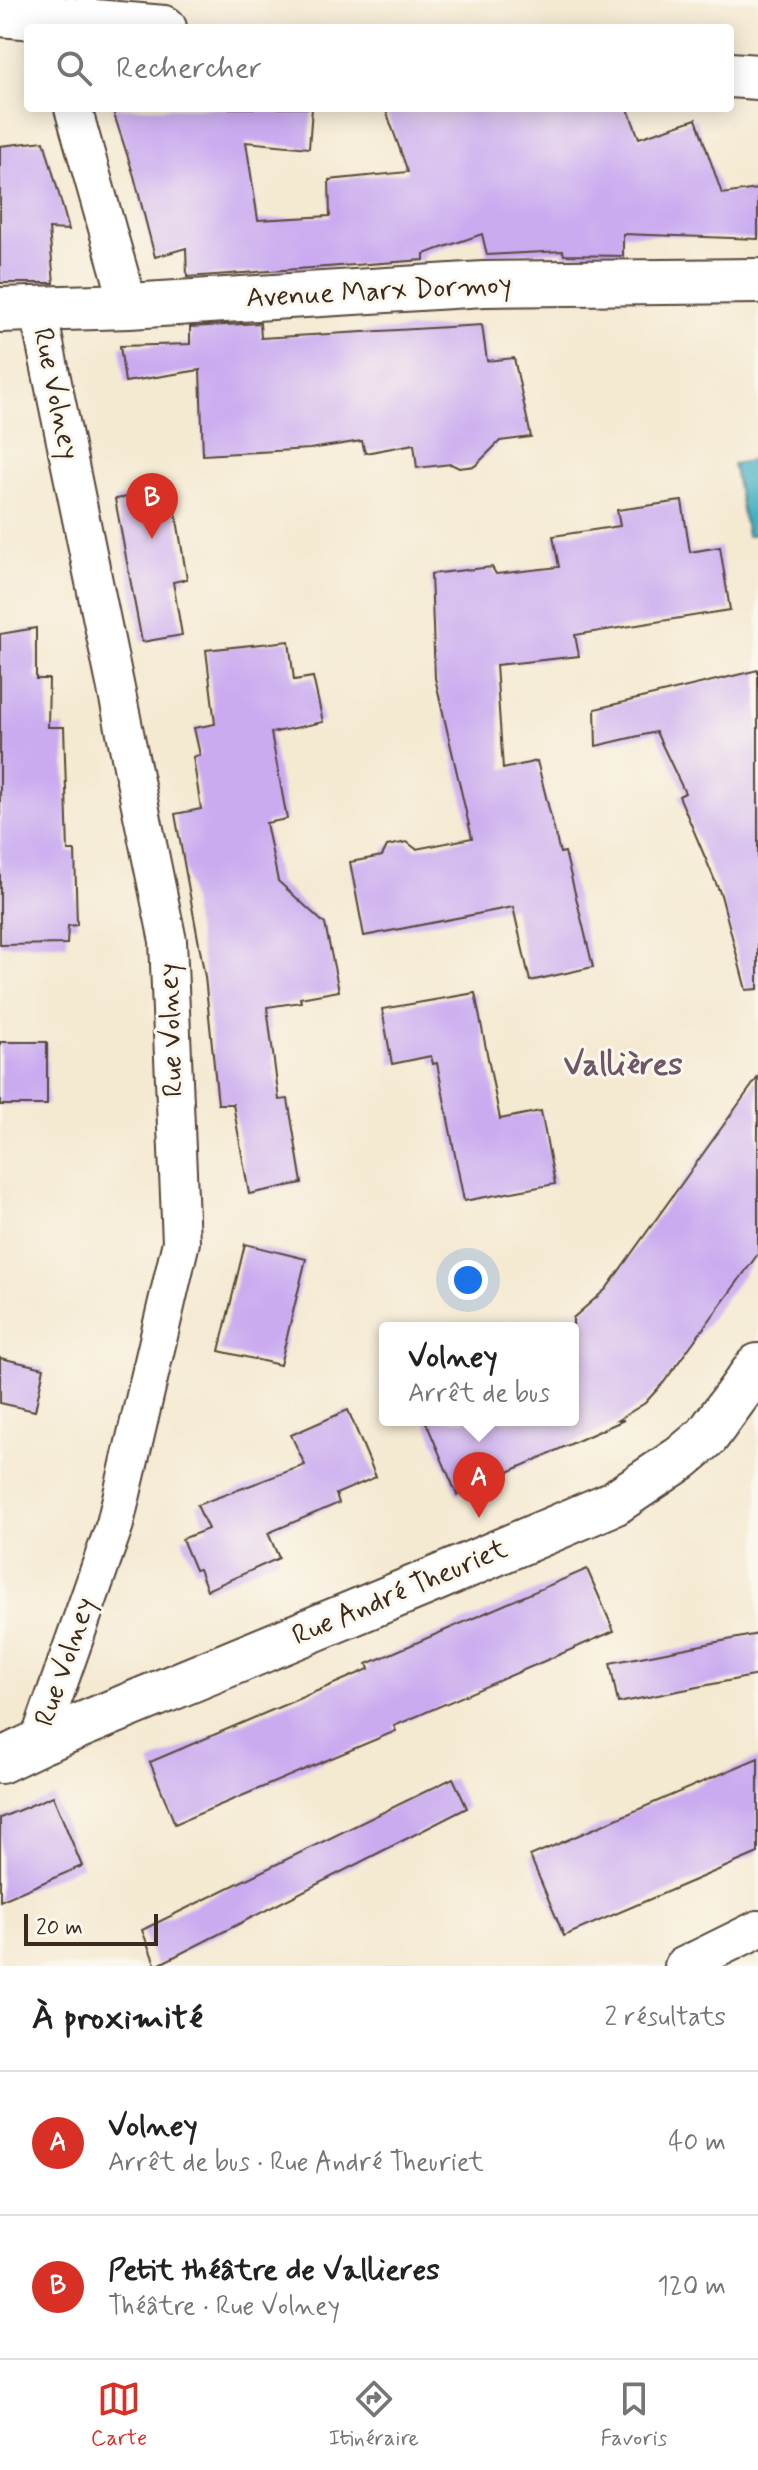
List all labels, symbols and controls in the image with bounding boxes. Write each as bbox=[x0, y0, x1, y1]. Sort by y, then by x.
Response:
search box bbox=[24, 24, 734, 112]
icon: search bbox=[52, 46, 96, 90]
text: Rechercher bbox=[116, 49, 262, 88]
street label: Avenue Marx Dormoy bbox=[245, 267, 513, 317]
street label: Rue Volney bbox=[23, 325, 87, 463]
pin: B bbox=[126, 473, 178, 539]
street label: Rue Volney bbox=[151, 962, 193, 1098]
district label: Vallières bbox=[563, 1044, 683, 1086]
your location bbox=[448, 1260, 488, 1300]
popup bbox=[379, 1322, 579, 1426]
text: Volney bbox=[408, 1338, 498, 1377]
text: Arrêt de bus bbox=[408, 1377, 550, 1411]
pin: A bbox=[453, 1452, 505, 1518]
street label: Rue André Theuriet bbox=[287, 1531, 514, 1655]
street label: Rue Volney bbox=[27, 1593, 105, 1731]
scale bar bbox=[24, 1910, 158, 1946]
text: 20 m bbox=[36, 1914, 83, 1942]
text: À proximité bbox=[32, 1996, 203, 2041]
text: 2 résultats bbox=[604, 2001, 726, 2035]
text: Volney bbox=[108, 2107, 198, 2146]
text: A bbox=[49, 2126, 67, 2160]
text: 40 m bbox=[668, 2126, 726, 2160]
text: Arrêt de bus · Rue André Theuriet bbox=[108, 2146, 484, 2180]
text: Petit théâtre de Vallieres bbox=[108, 2251, 440, 2290]
text: B bbox=[50, 2270, 66, 2304]
text: 120 m bbox=[657, 2270, 726, 2304]
text: Théâtre · Rue Volney bbox=[108, 2290, 340, 2324]
tab: Carte bbox=[91, 2377, 147, 2453]
tab: Itinéraire bbox=[329, 2377, 419, 2453]
tab: Favoris bbox=[600, 2377, 667, 2453]

